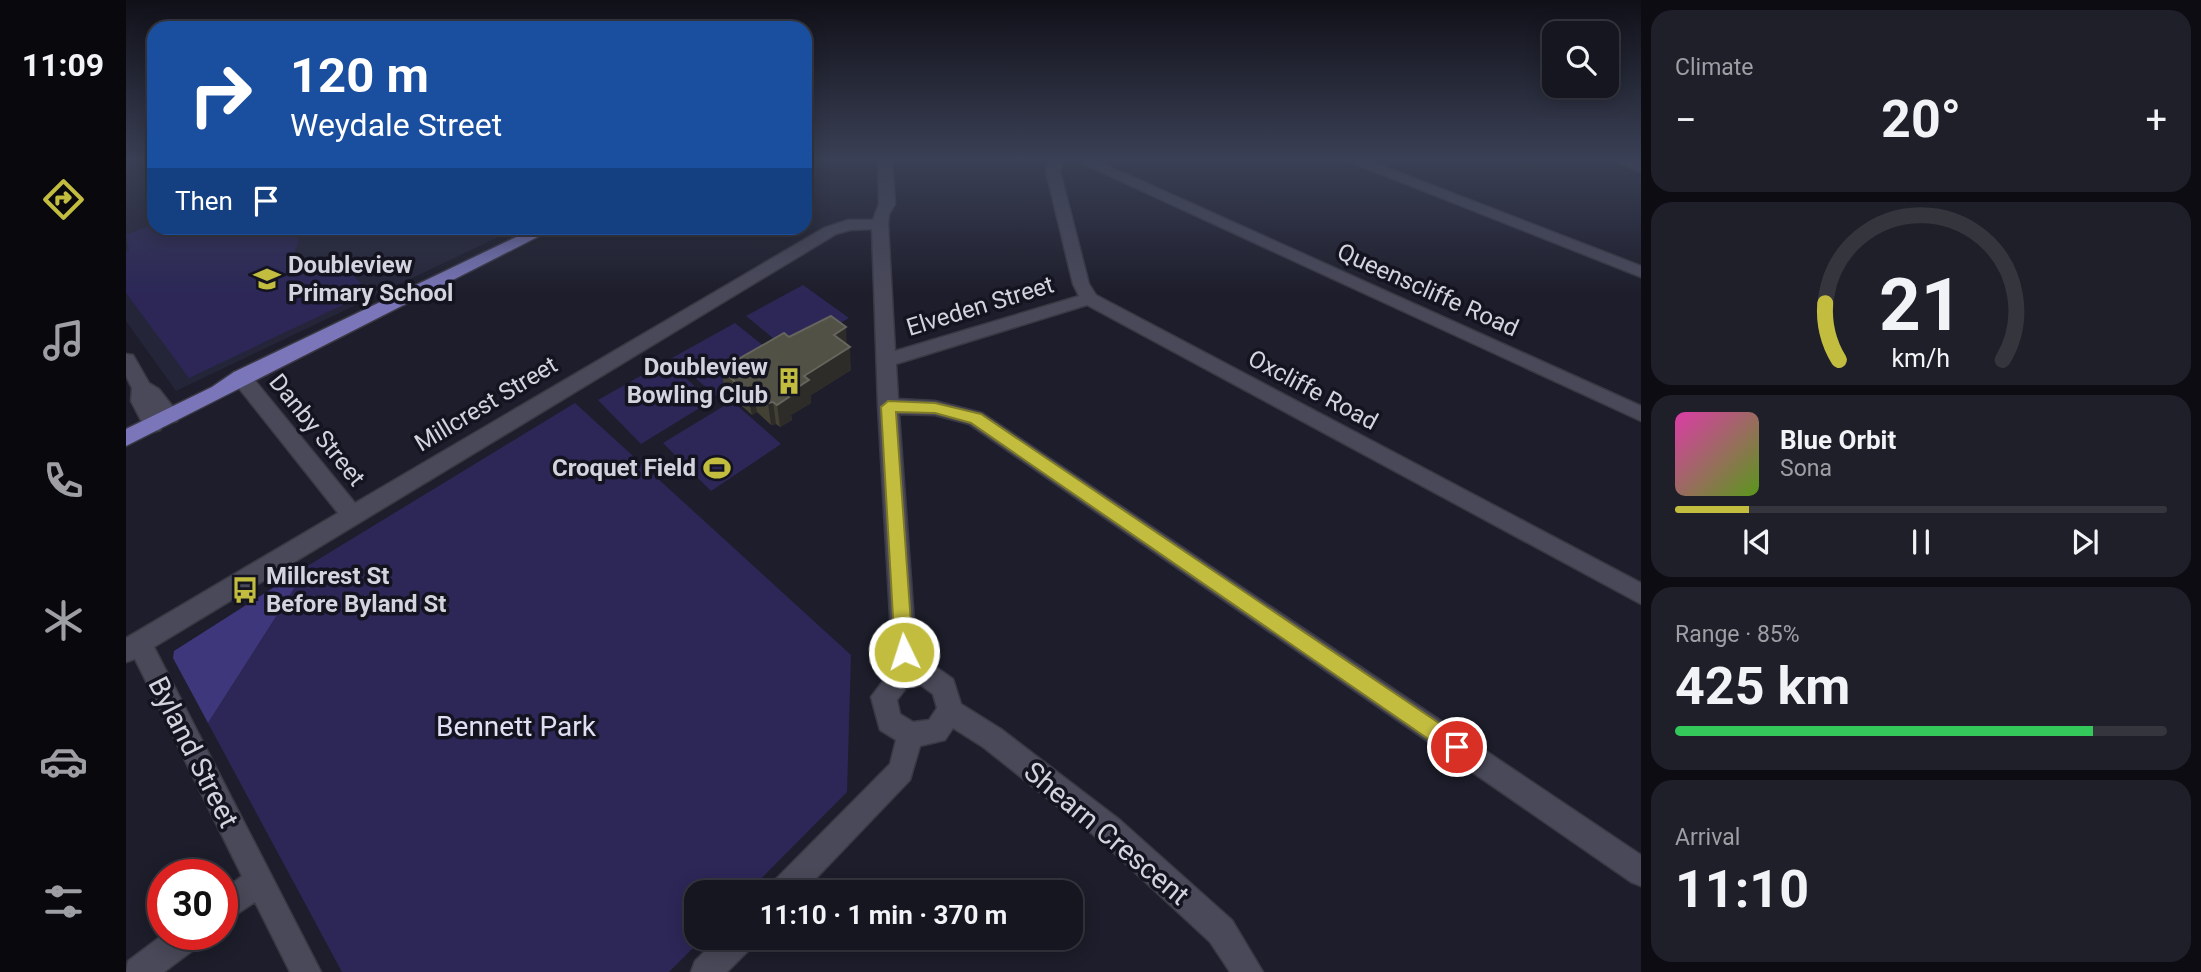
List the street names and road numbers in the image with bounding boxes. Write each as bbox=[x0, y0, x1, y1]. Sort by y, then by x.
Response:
street label: Queenscliffe Road bbox=[1333, 238, 1523, 342]
street label: Elveden Street bbox=[903, 270, 1057, 342]
street label: Oxcliffe Road bbox=[1243, 344, 1383, 436]
street label: Millcrest Street bbox=[410, 350, 562, 458]
street label: Danby Street bbox=[263, 368, 371, 492]
street label: Byland Street bbox=[141, 671, 246, 833]
street label: Shearn Crescent bbox=[1018, 755, 1196, 912]

